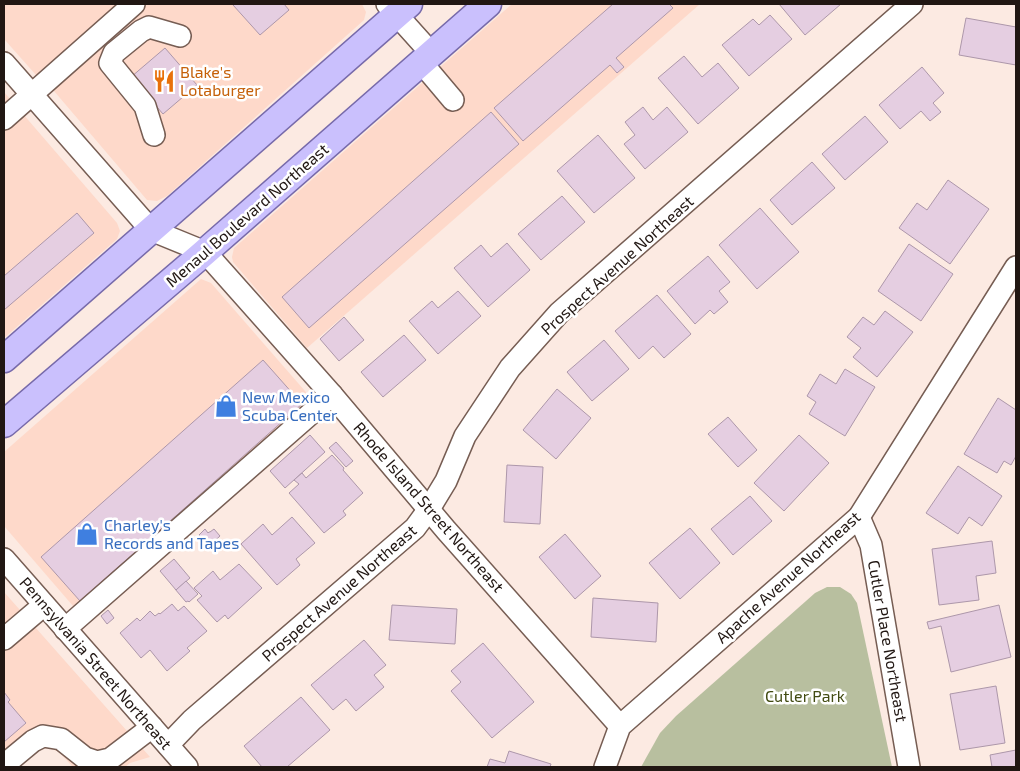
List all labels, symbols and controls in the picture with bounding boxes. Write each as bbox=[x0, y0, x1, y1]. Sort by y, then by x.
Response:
place label: Blake's Lotaburger bbox=[180, 62, 261, 99]
restaurant icon: Blake's Lotaburger bbox=[151, 68, 177, 94]
street label: Menaul Boulevard Northeast bbox=[162, 139, 332, 290]
street label: Prospect Avenue Northeast bbox=[536, 191, 697, 338]
place label: New Mexico Scuba Center bbox=[242, 387, 338, 424]
shop icon: New Mexico Scuba Center bbox=[213, 393, 239, 419]
street label: Rhode Island Street Northeast bbox=[350, 418, 508, 596]
street label: Apache Avenue Northeast bbox=[711, 507, 864, 647]
place label: Charley's Records and Tapes bbox=[104, 515, 239, 552]
street label: Prospect Avenue Northeast bbox=[257, 520, 420, 665]
shop icon: Charley's Records and Tapes bbox=[74, 521, 100, 547]
street label: Cutler Place Northeast bbox=[865, 559, 912, 723]
street label: Pennsylvania Street Northeast bbox=[16, 573, 176, 753]
park label: Cutler Park bbox=[765, 686, 845, 705]

